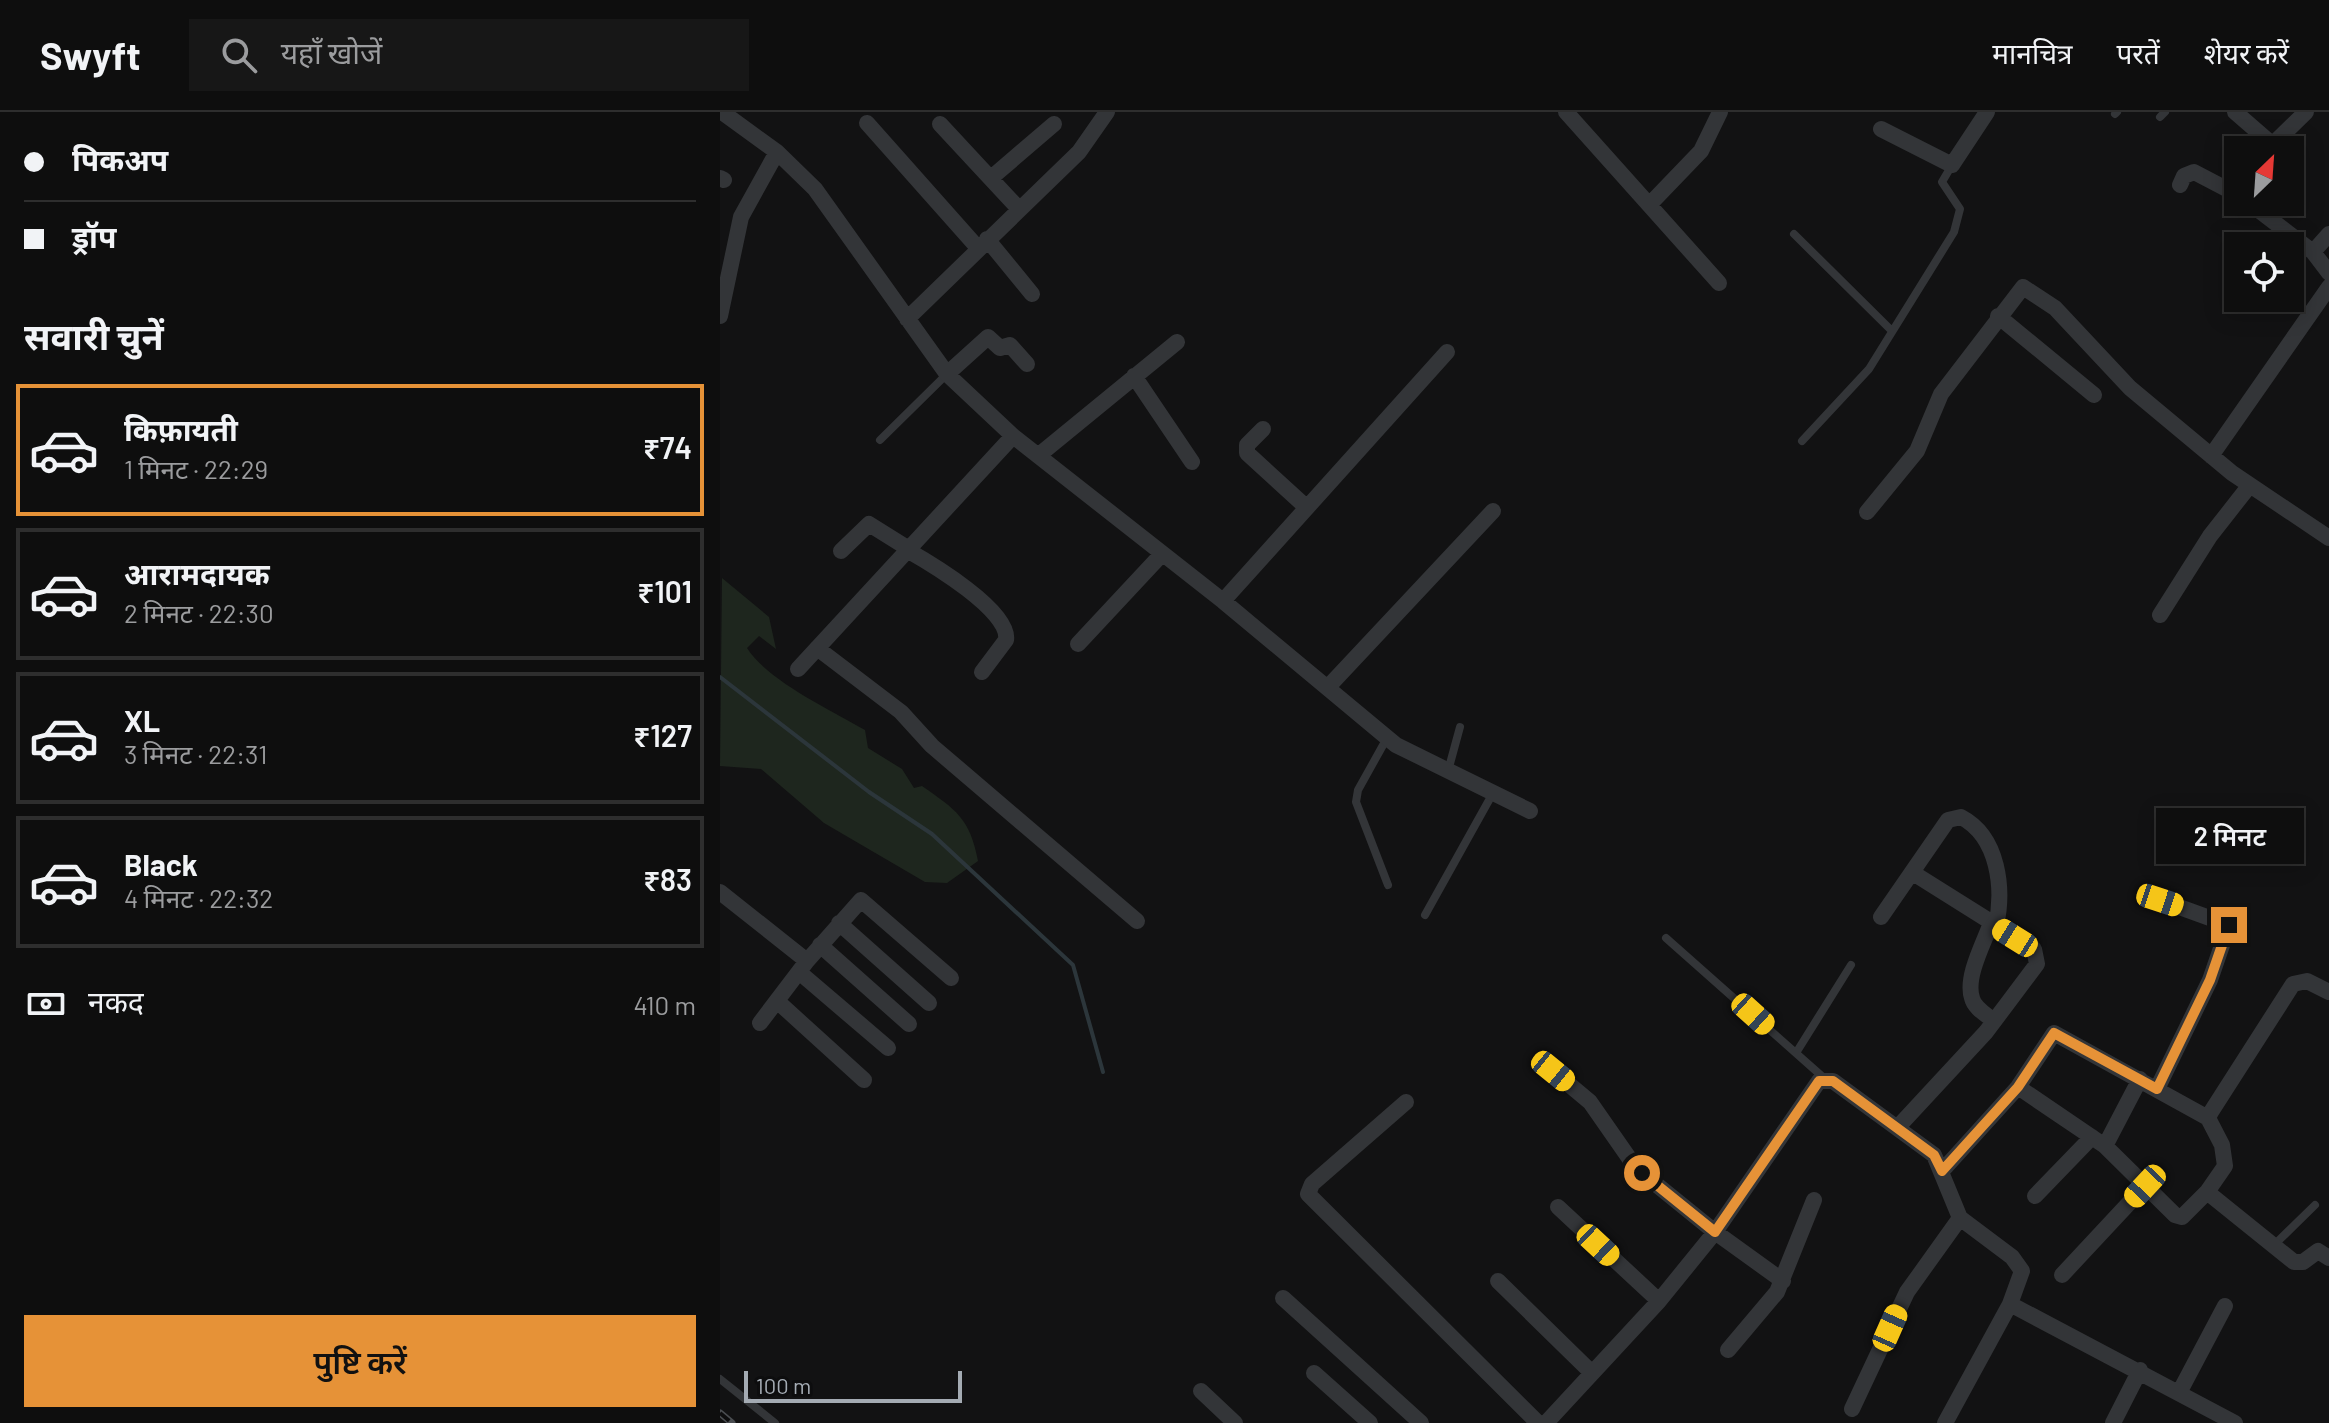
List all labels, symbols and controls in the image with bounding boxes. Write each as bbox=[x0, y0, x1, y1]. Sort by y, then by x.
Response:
search box bbox=[189, 19, 749, 91]
text: Swyft bbox=[40, 32, 141, 78]
icon: search bbox=[217, 33, 261, 77]
text: यहाँ खोजें bbox=[281, 34, 382, 70]
text: मानचित्र bbox=[1992, 36, 2072, 70]
text: परतें bbox=[2116, 36, 2160, 70]
text: शेयर करें bbox=[2204, 36, 2289, 70]
north arrow bbox=[2224, 136, 2304, 216]
map controls bbox=[2224, 136, 2304, 312]
text: पिकअप bbox=[72, 141, 168, 177]
text: ड्रॉप bbox=[72, 218, 116, 254]
button: locate bbox=[2224, 232, 2304, 312]
text: सवारी चुनें bbox=[24, 314, 164, 357]
text: किफ़ायती bbox=[124, 411, 238, 447]
icon: car bbox=[28, 414, 100, 486]
text: ₹74 bbox=[643, 429, 692, 465]
text: 1 मिनट · 22:29 bbox=[124, 453, 268, 484]
text: आरामदायक bbox=[124, 555, 270, 591]
icon: car bbox=[28, 558, 100, 630]
text: ₹101 bbox=[637, 573, 692, 609]
text: 2 मिनट · 22:30 bbox=[124, 597, 274, 628]
icon: car bbox=[28, 702, 100, 774]
text: XL bbox=[124, 702, 160, 738]
text: ₹127 bbox=[633, 717, 692, 753]
text: 3 मिनट · 22:31 bbox=[124, 738, 267, 769]
callout: 2 मिनट bbox=[2155, 809, 2303, 865]
text: 2 मिनट bbox=[2194, 820, 2266, 851]
icon: car bbox=[28, 846, 100, 918]
text: Black bbox=[124, 846, 198, 882]
text: ₹83 bbox=[643, 861, 692, 897]
car bbox=[2133, 881, 2187, 919]
text: 4 मिनट · 22:32 bbox=[124, 882, 273, 913]
route end bbox=[2211, 907, 2247, 943]
car bbox=[1988, 915, 2042, 961]
icon: cash bbox=[24, 982, 68, 1026]
text: नकद bbox=[88, 983, 144, 1019]
text: 410 m bbox=[634, 989, 696, 1020]
car bbox=[1727, 989, 1779, 1039]
car bbox=[1527, 1047, 1579, 1095]
route start bbox=[1624, 1155, 1660, 1191]
car bbox=[2120, 1160, 2170, 1212]
car bbox=[1572, 1220, 1624, 1270]
car bbox=[1869, 1301, 1911, 1355]
button: पुष्टि करें bbox=[24, 1315, 696, 1407]
scale bar bbox=[744, 1367, 962, 1403]
text: 100 m bbox=[756, 1372, 811, 1398]

